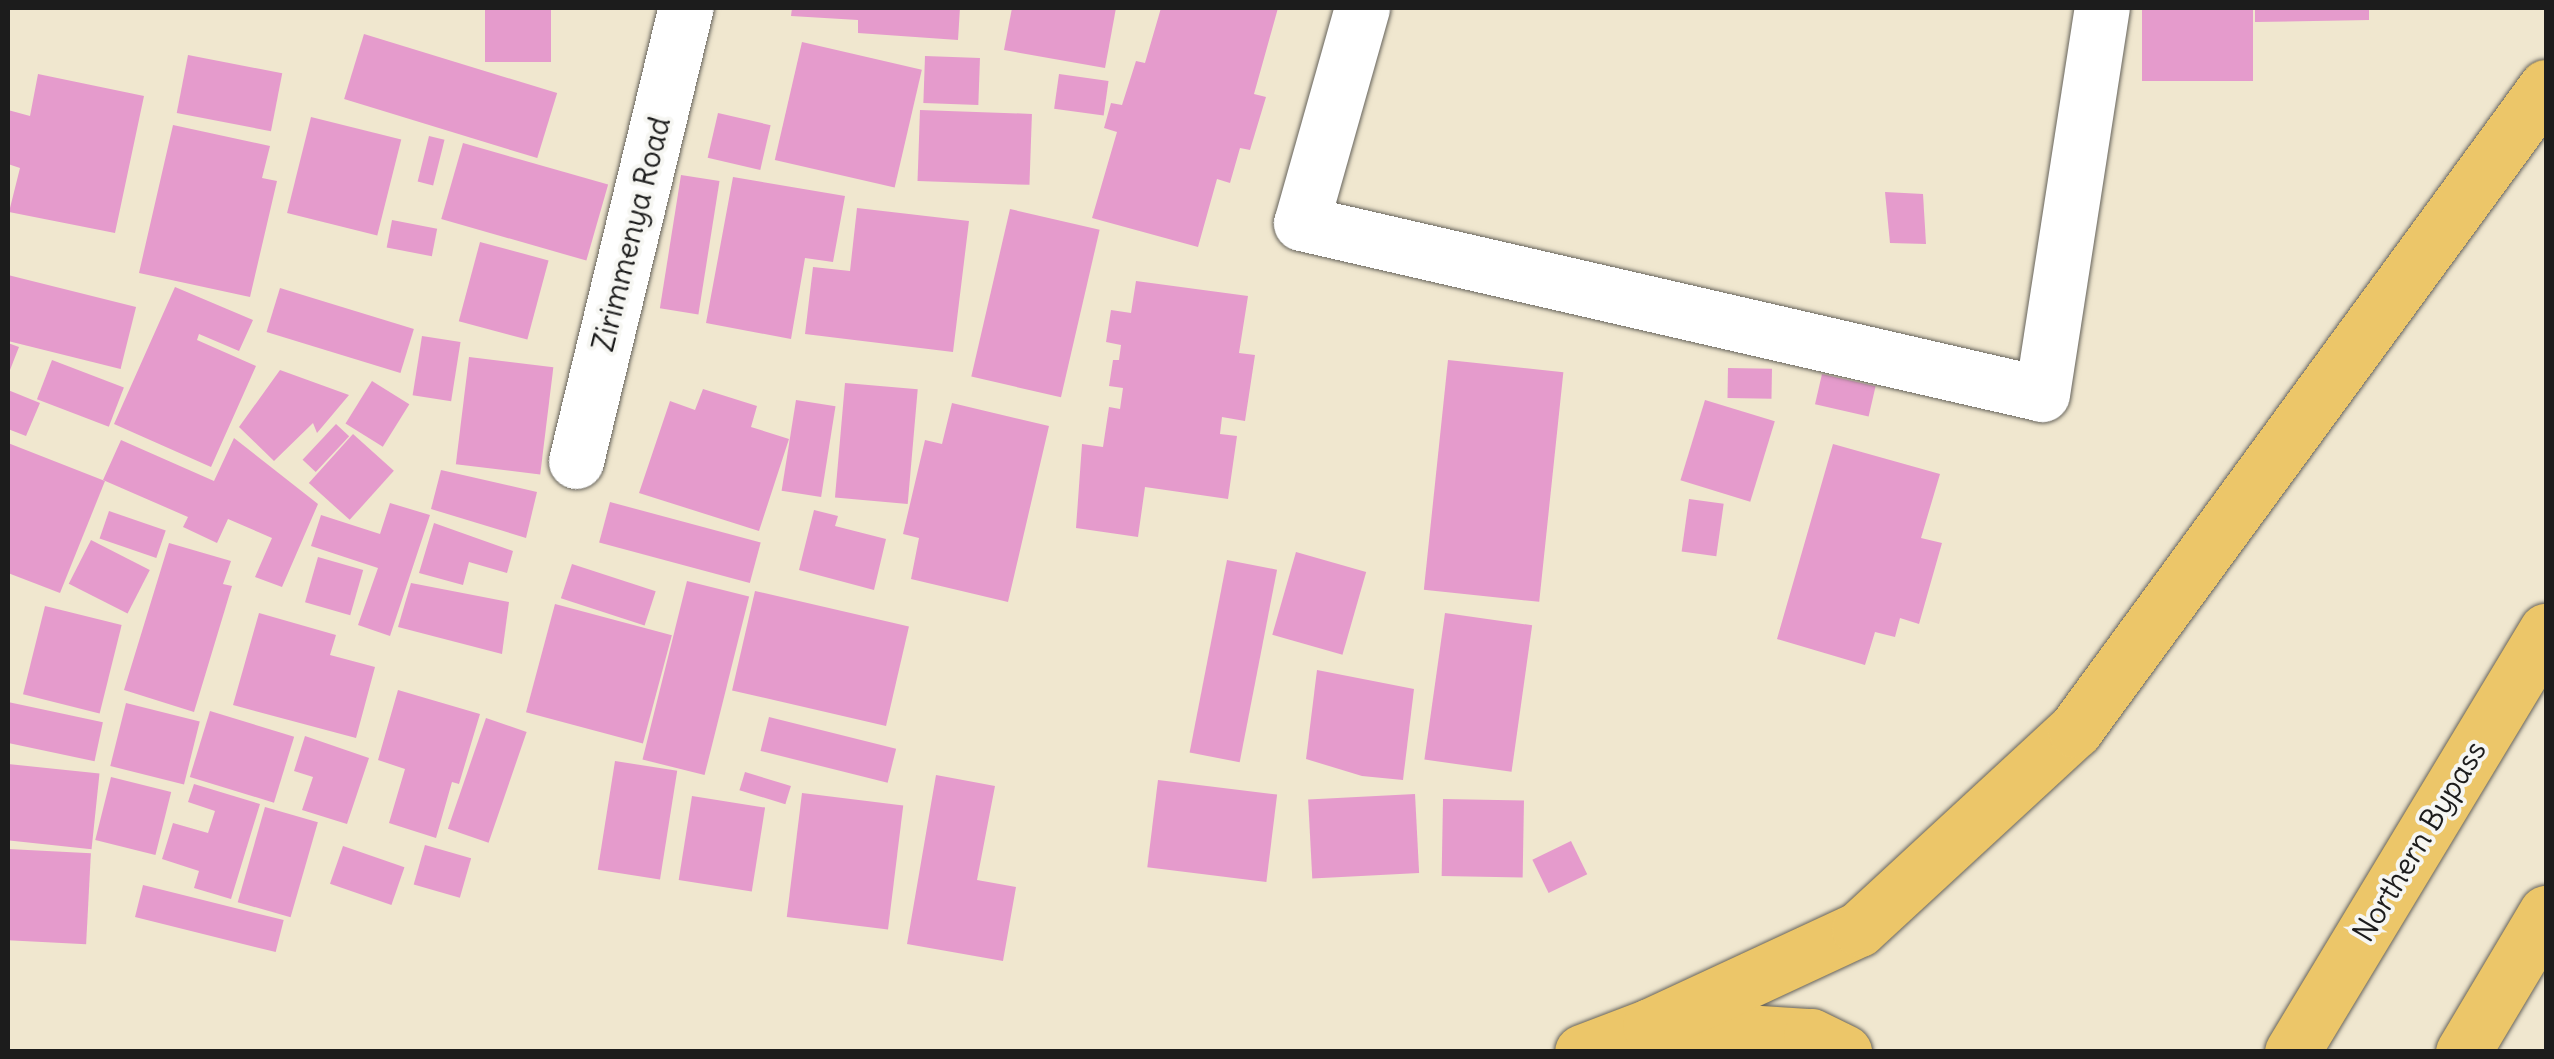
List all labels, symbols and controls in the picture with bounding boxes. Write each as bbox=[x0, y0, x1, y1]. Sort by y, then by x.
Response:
street label: Zirimmenya Road bbox=[584, 113, 678, 355]
street label: Northern Bypass bbox=[2345, 734, 2493, 948]

